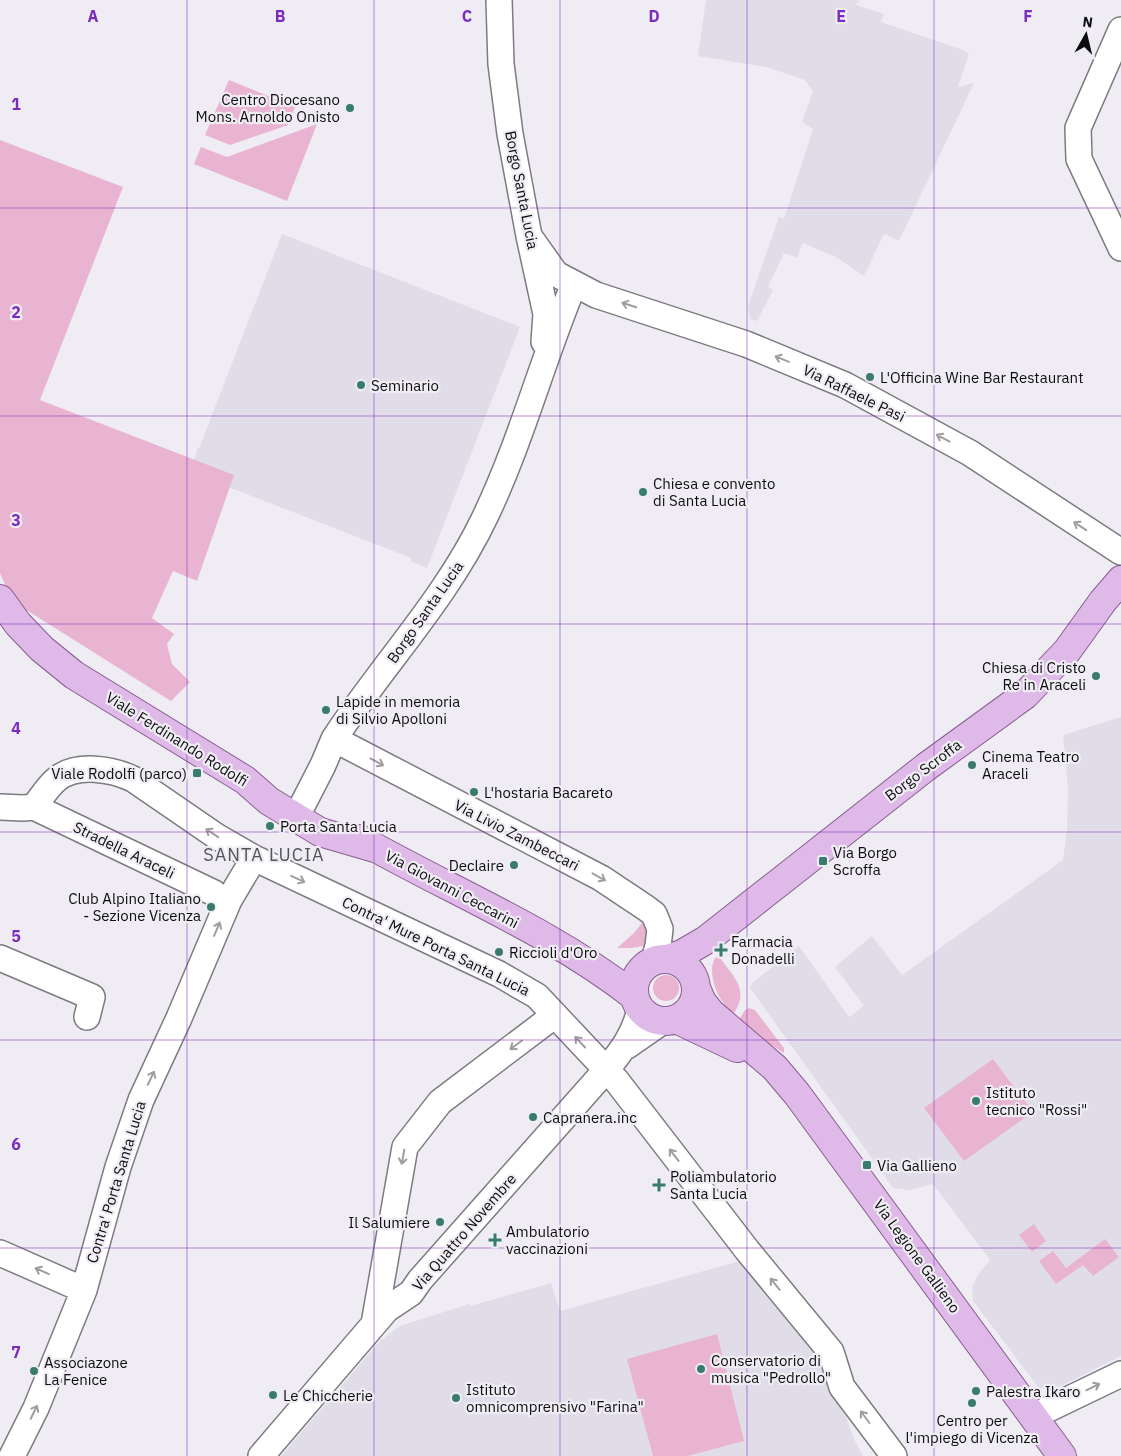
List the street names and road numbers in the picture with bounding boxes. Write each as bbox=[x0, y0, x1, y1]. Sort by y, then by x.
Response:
street label: Borgo Santa Lucia bbox=[501, 129, 543, 251]
street label: Via Raffaele Pasi bbox=[800, 360, 908, 426]
street label: Borgo Santa Lucia bbox=[383, 557, 467, 667]
street label: Viale Ferdinando Rodolfi bbox=[102, 687, 252, 791]
street label: Borgo Scroffa bbox=[881, 735, 965, 805]
street label: Via Livio Zambeccari bbox=[451, 795, 583, 875]
street label: Stradella Araceli bbox=[70, 817, 178, 883]
street label: Via Giovanni Ceccarini bbox=[382, 846, 522, 932]
street label: Contra' Mure Porta Santa Lucia bbox=[339, 892, 533, 1000]
street label: Contra' Porta Santa Lucia bbox=[82, 1099, 150, 1265]
street label: Via Quattro Novembre bbox=[408, 1169, 520, 1295]
street label: Via Legione Gallieno bbox=[869, 1195, 965, 1317]

